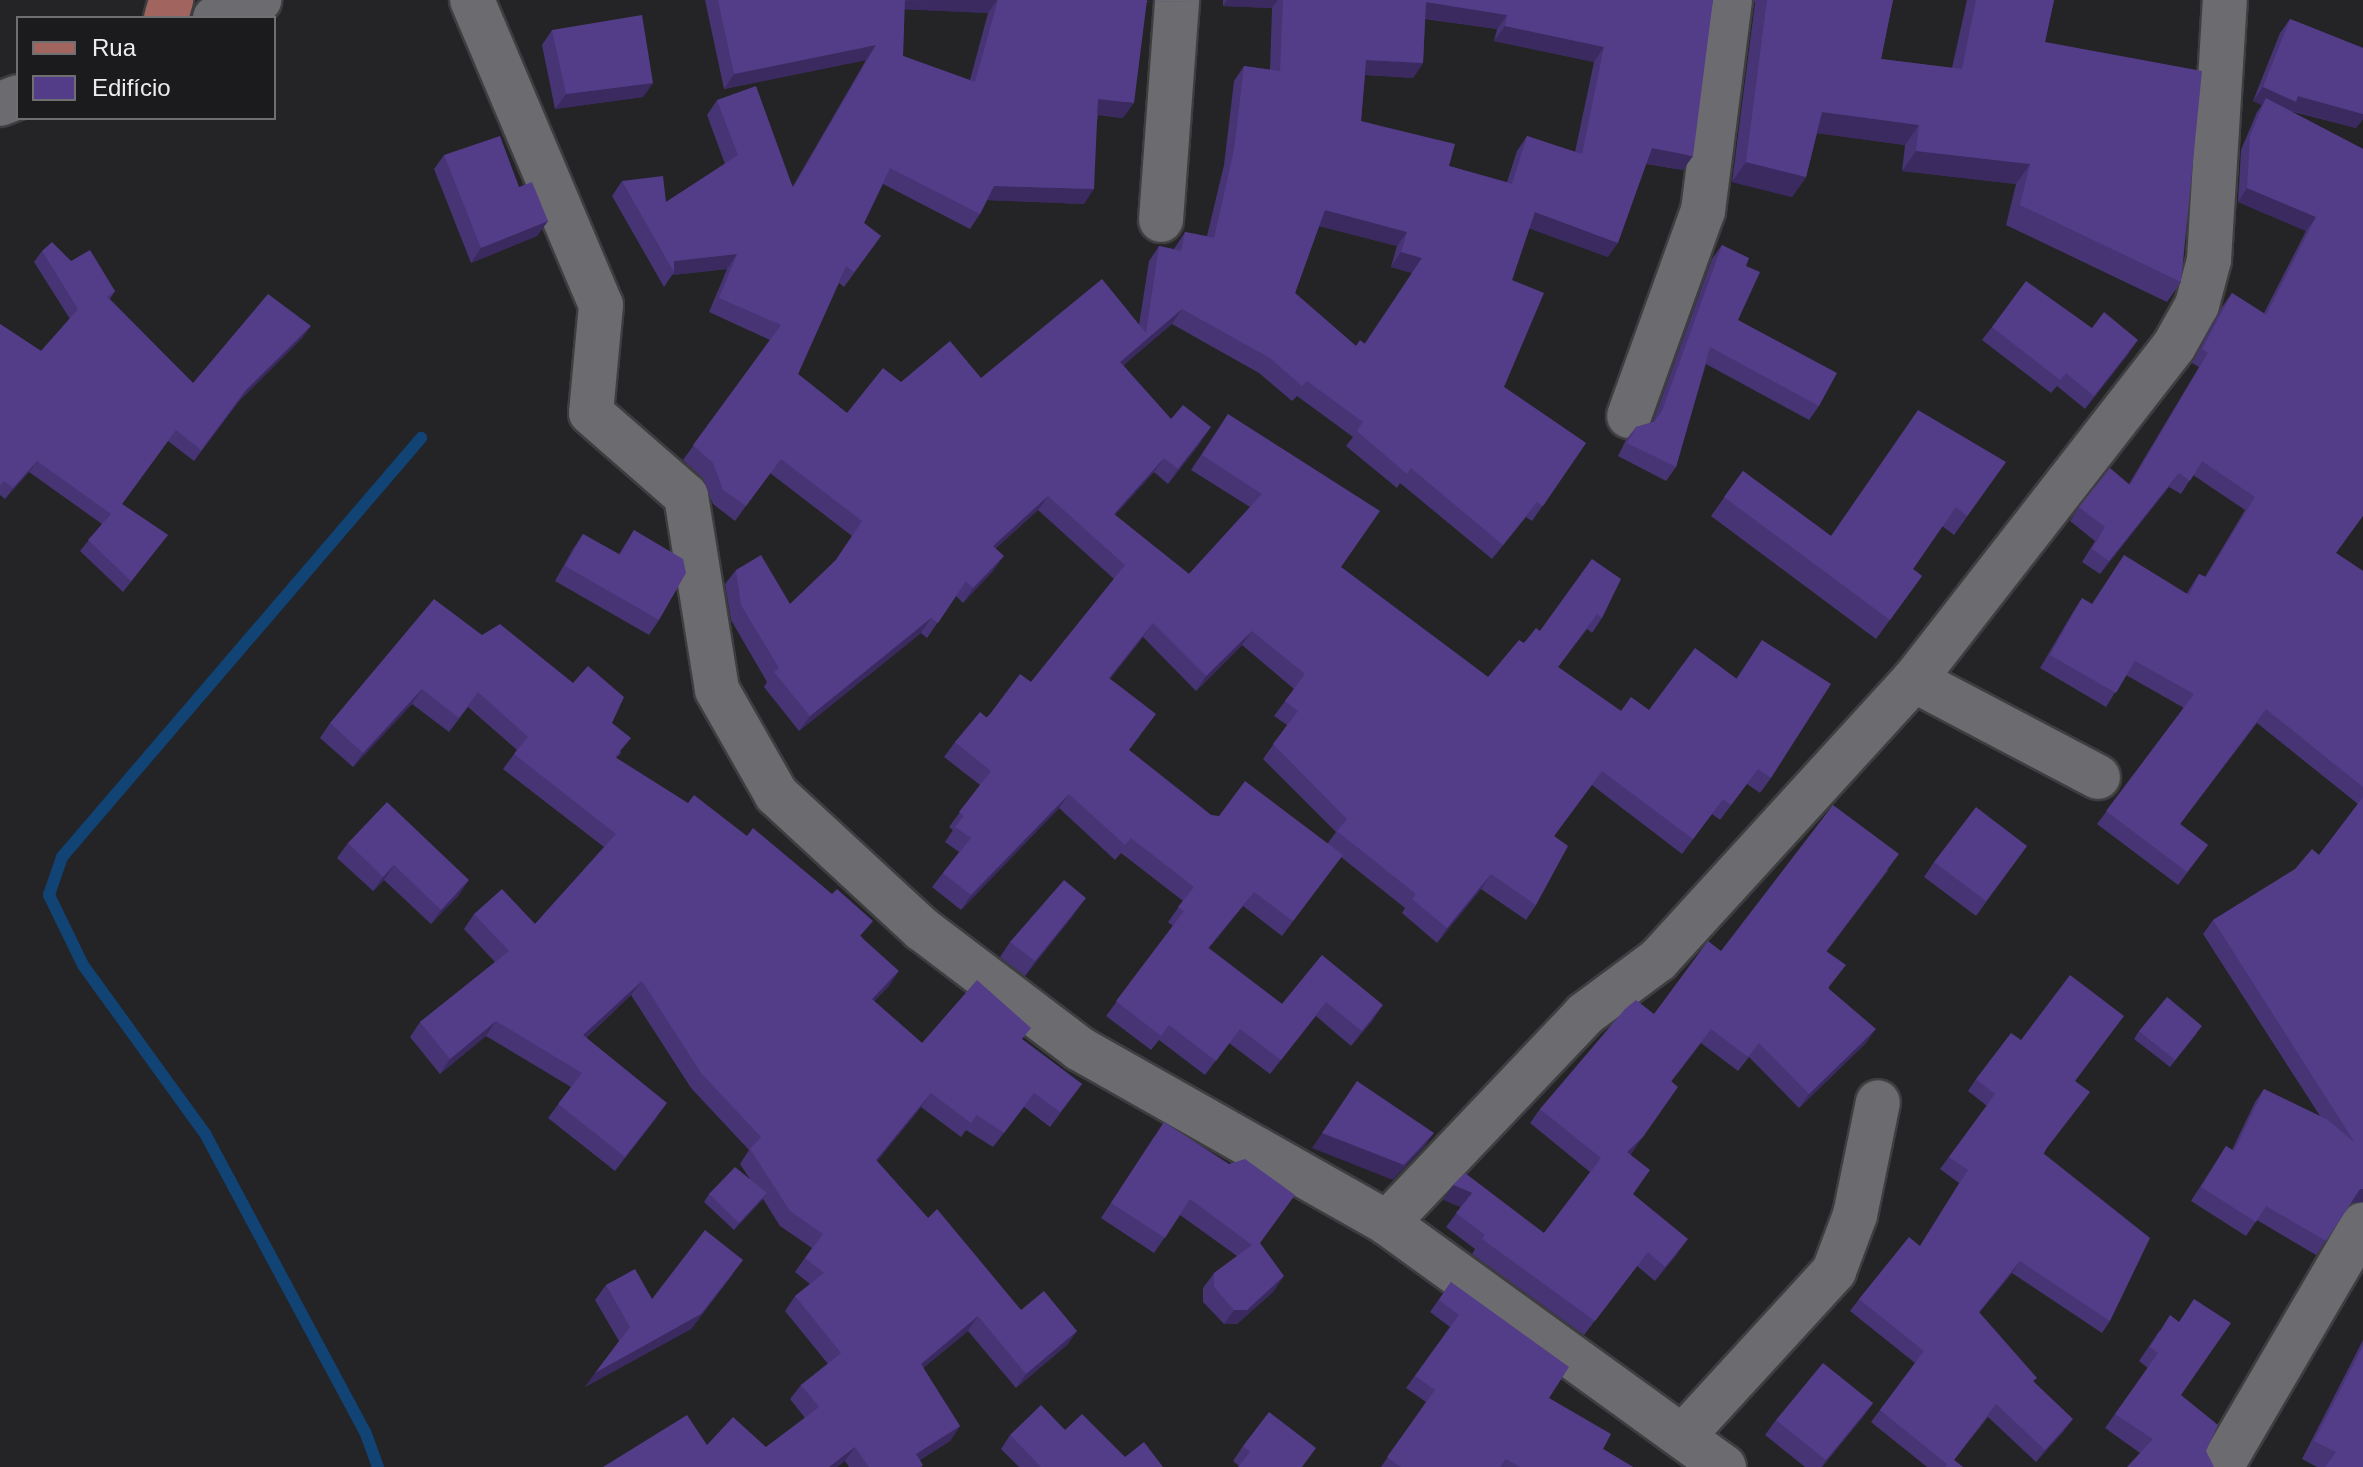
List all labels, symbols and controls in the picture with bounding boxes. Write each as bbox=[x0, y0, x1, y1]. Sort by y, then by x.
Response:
legend bbox=[16, 16, 276, 120]
text: Rua bbox=[92, 34, 136, 61]
text: Edifício bbox=[92, 74, 171, 101]

